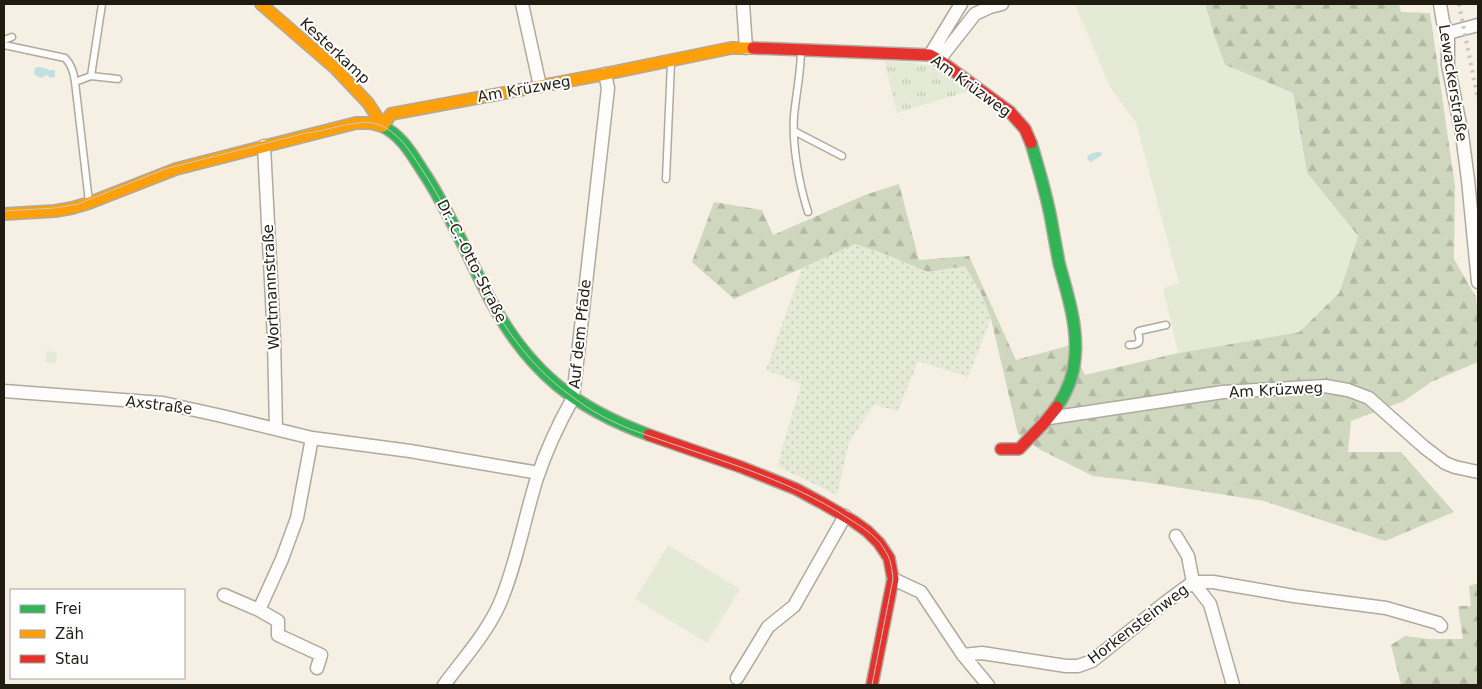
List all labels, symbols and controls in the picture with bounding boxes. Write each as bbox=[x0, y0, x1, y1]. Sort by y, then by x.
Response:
street label: Kesterkamp bbox=[296, 14, 374, 88]
street label: Lewackerstraße bbox=[1435, 23, 1471, 143]
street label: Am Krüzweg bbox=[928, 51, 1014, 121]
street label: Am Krüzweg bbox=[476, 72, 572, 106]
street label: Dr.-C.-Otto-Straße bbox=[433, 197, 511, 325]
street label: Wortmannstraße bbox=[259, 224, 283, 350]
street label: Auf dem Pfade bbox=[565, 278, 595, 390]
street label: Am Krüzweg bbox=[1229, 379, 1323, 401]
street label: Axstraße bbox=[125, 392, 193, 418]
street label: Horkensteinweg bbox=[1084, 580, 1192, 668]
legend bbox=[10, 589, 185, 679]
text: Frei bbox=[55, 600, 82, 618]
text: Zäh bbox=[55, 625, 84, 643]
text: Stau bbox=[55, 650, 89, 668]

